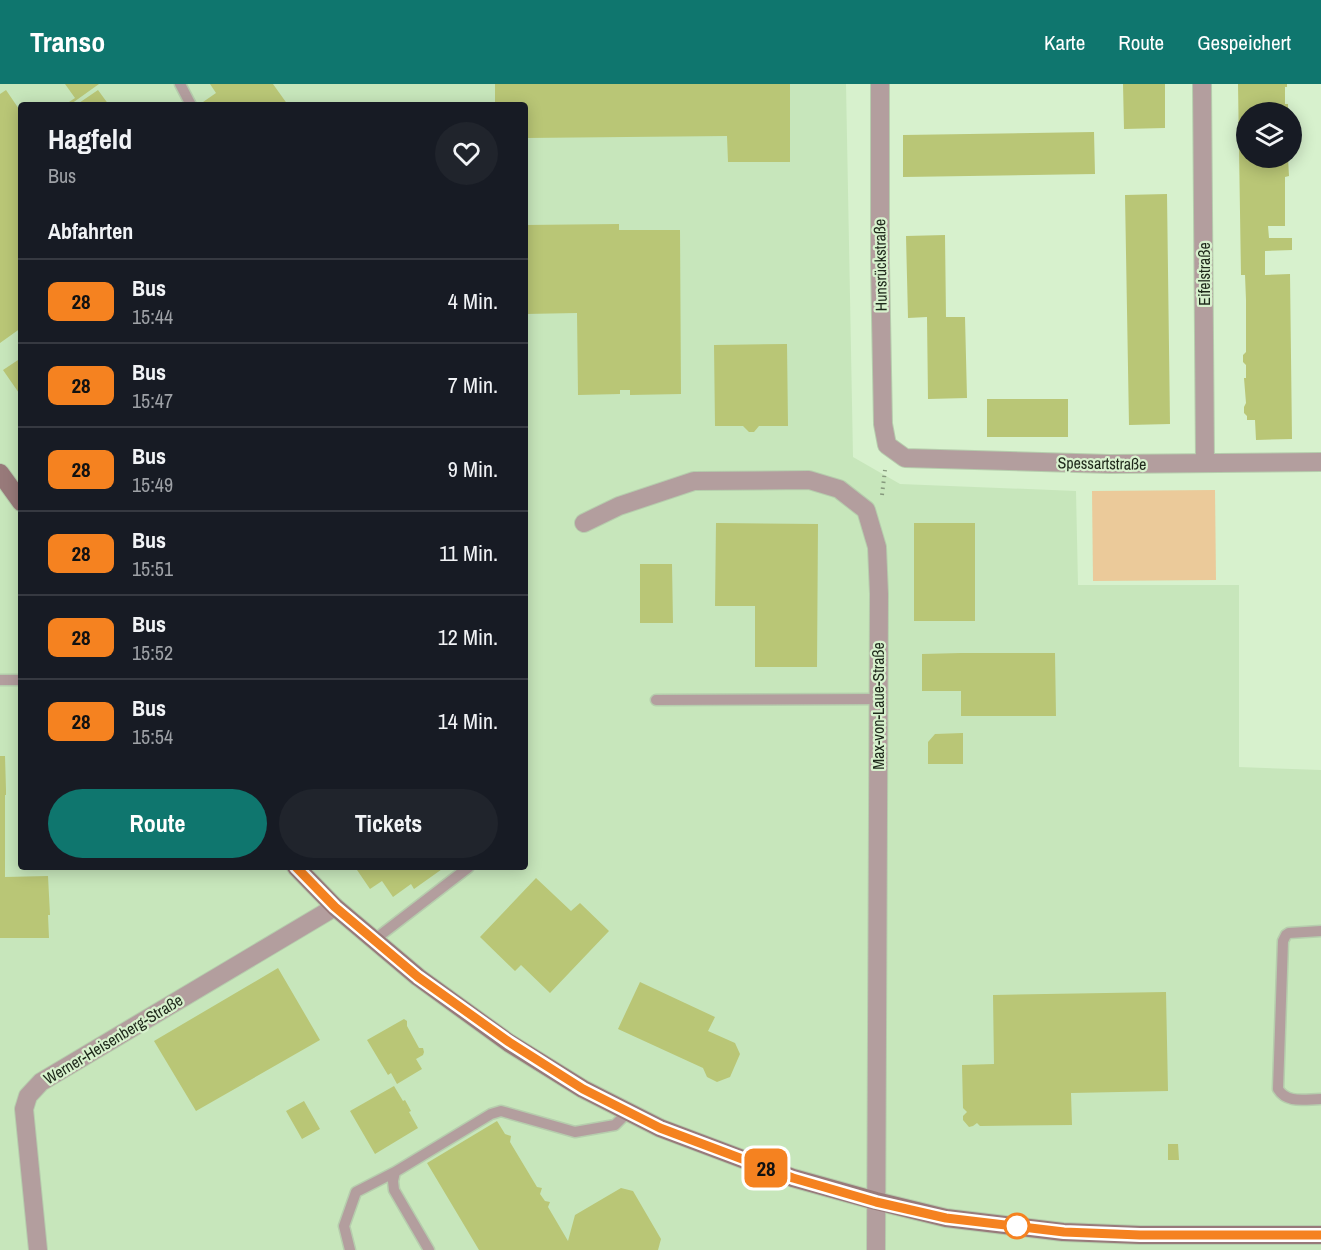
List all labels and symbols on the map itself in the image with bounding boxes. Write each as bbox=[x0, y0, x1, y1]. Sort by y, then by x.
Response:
street label: Hunsrückstraße bbox=[868, 219, 892, 311]
street label: Eifelstraße bbox=[1193, 242, 1215, 306]
street label: Spessartstraße bbox=[1057, 451, 1147, 475]
street label: Max-von-Laue-Straße bbox=[867, 642, 889, 770]
street label: Werner-Heisenberg-Straße bbox=[39, 989, 187, 1089]
line badge: 28 bbox=[739, 1148, 793, 1188]
unlabelled marker bbox=[1004, 1213, 1030, 1239]

